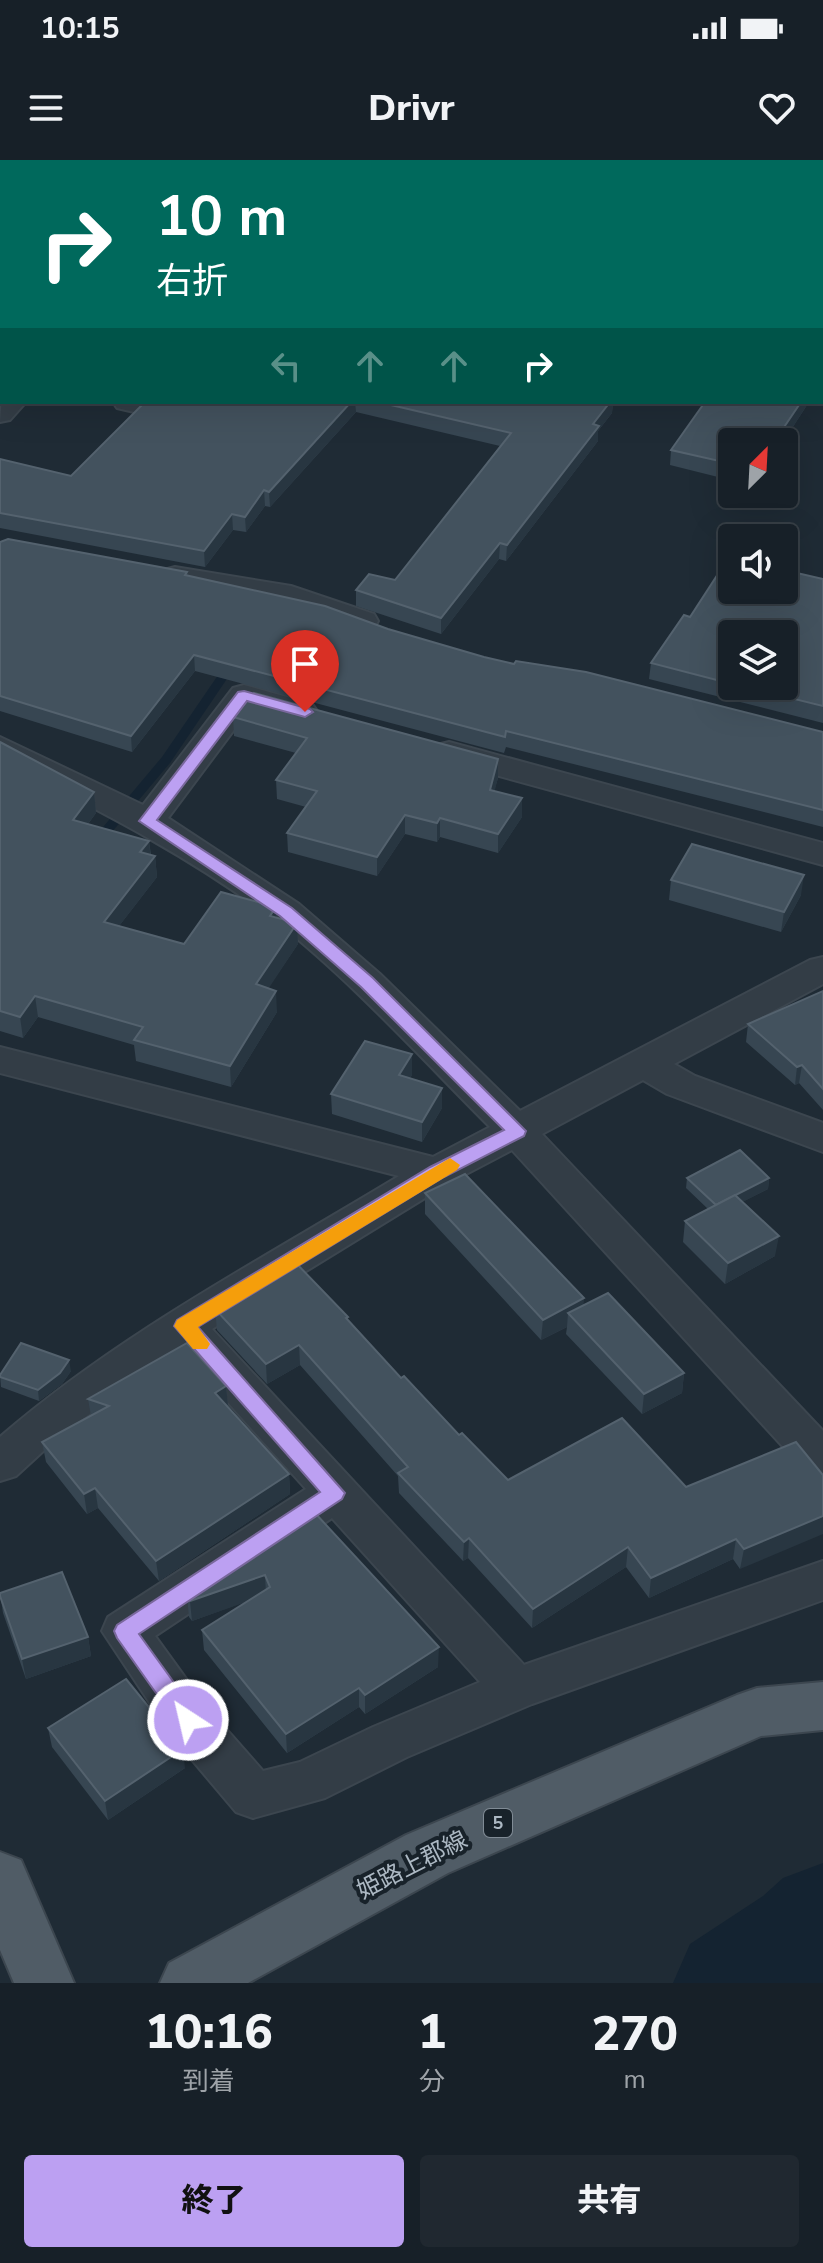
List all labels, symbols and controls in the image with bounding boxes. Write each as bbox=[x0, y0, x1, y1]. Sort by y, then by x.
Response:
text: 10:15 bbox=[40, 8, 119, 49]
text: Drivr bbox=[368, 84, 455, 133]
icon: menu bbox=[24, 86, 68, 130]
icon: heart bbox=[755, 86, 799, 130]
text: 10 m bbox=[156, 178, 287, 255]
icon: right bbox=[24, 192, 128, 296]
text: 右折 bbox=[156, 257, 228, 306]
icon: left bbox=[264, 344, 308, 388]
icon: ahead bbox=[348, 344, 392, 388]
icon: ahead bbox=[432, 344, 476, 388]
icon: right bbox=[516, 344, 560, 388]
north arrow bbox=[718, 428, 798, 508]
map controls bbox=[718, 428, 798, 700]
button: sound bbox=[718, 524, 798, 604]
button: layers bbox=[718, 620, 798, 700]
pin bbox=[271, 630, 339, 712]
icon: arrive bbox=[283, 642, 327, 686]
position arrow bbox=[146, 1678, 230, 1762]
road number: 5 bbox=[484, 1809, 512, 1837]
street label: 姫路上郡線 bbox=[351, 1824, 473, 1906]
text: 10:16 bbox=[145, 1999, 273, 2065]
text: 1 bbox=[418, 1999, 447, 2065]
text: 270 bbox=[592, 2001, 678, 2067]
text: m bbox=[624, 2062, 646, 2097]
text: 到着 bbox=[183, 2064, 235, 2099]
text: 分 bbox=[419, 2064, 445, 2099]
button: 終了 bbox=[24, 2155, 404, 2247]
button: 共有 bbox=[420, 2155, 799, 2247]

